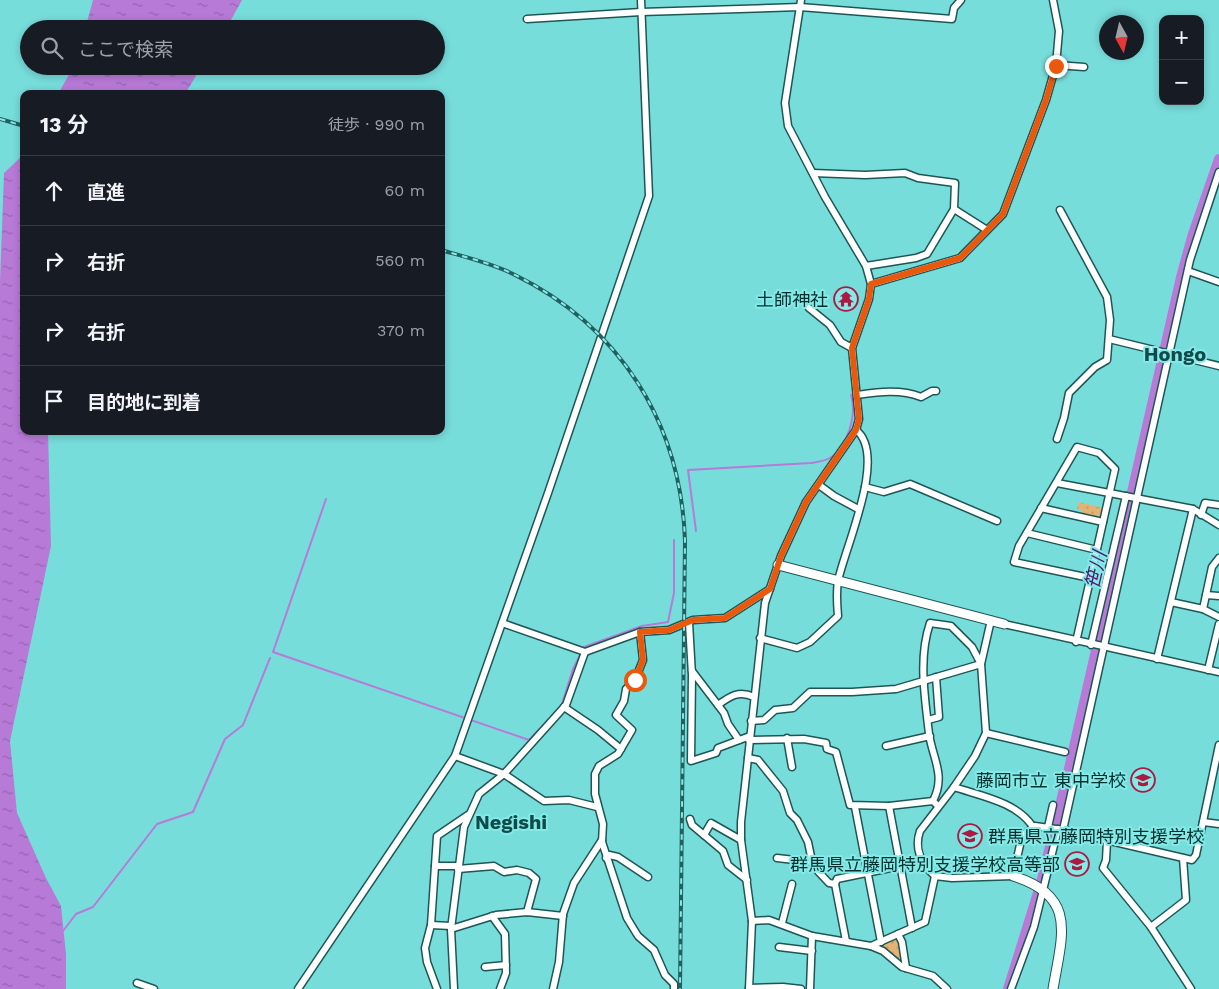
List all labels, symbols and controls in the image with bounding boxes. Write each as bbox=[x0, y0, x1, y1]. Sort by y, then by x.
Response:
north arrow bbox=[1099, 15, 1144, 60]
map controls bbox=[1159, 15, 1204, 105]
button: + bbox=[1159, 15, 1204, 60]
search box bbox=[20, 20, 445, 75]
icon: search bbox=[38, 34, 66, 62]
text: ここで検索 bbox=[78, 38, 173, 61]
route end bbox=[1045, 55, 1068, 78]
button: − bbox=[1159, 60, 1204, 105]
text: 13 分 bbox=[40, 112, 89, 137]
text: 徒歩 · 990 m bbox=[328, 115, 425, 134]
icon: ahead bbox=[40, 177, 68, 205]
text: 直進 bbox=[87, 181, 125, 204]
text: 60 m bbox=[385, 181, 425, 200]
icon: right bbox=[40, 247, 68, 275]
text: 右折 bbox=[87, 251, 125, 274]
text: 560 m bbox=[375, 251, 425, 270]
temple icon: 土師神社 bbox=[833, 286, 859, 312]
place label: 土師神社 bbox=[756, 289, 828, 310]
icon: right bbox=[40, 317, 68, 345]
text: 右折 bbox=[87, 321, 125, 344]
text: 370 m bbox=[377, 321, 425, 340]
district label: Hongo bbox=[1144, 342, 1206, 366]
icon: arrive bbox=[40, 387, 68, 415]
text: 目的地に到着 bbox=[87, 391, 201, 414]
water label: 笹川 bbox=[1081, 547, 1112, 591]
route start bbox=[624, 669, 647, 692]
school or university icon: 藤岡市立 東中学校 bbox=[1130, 767, 1156, 793]
place label: 藤岡市立 東中学校 bbox=[976, 770, 1126, 791]
district label: Negishi bbox=[475, 810, 547, 834]
school or university icon: 群馬県立藤岡特別支援学校 bbox=[957, 823, 983, 849]
place label: 群馬県立藤岡特別支援学校 bbox=[988, 826, 1204, 847]
school or university icon: 群馬県立藤岡特別支援学校高等部 bbox=[1064, 851, 1090, 877]
place label: 群馬県立藤岡特別支援学校高等部 bbox=[790, 854, 1060, 875]

